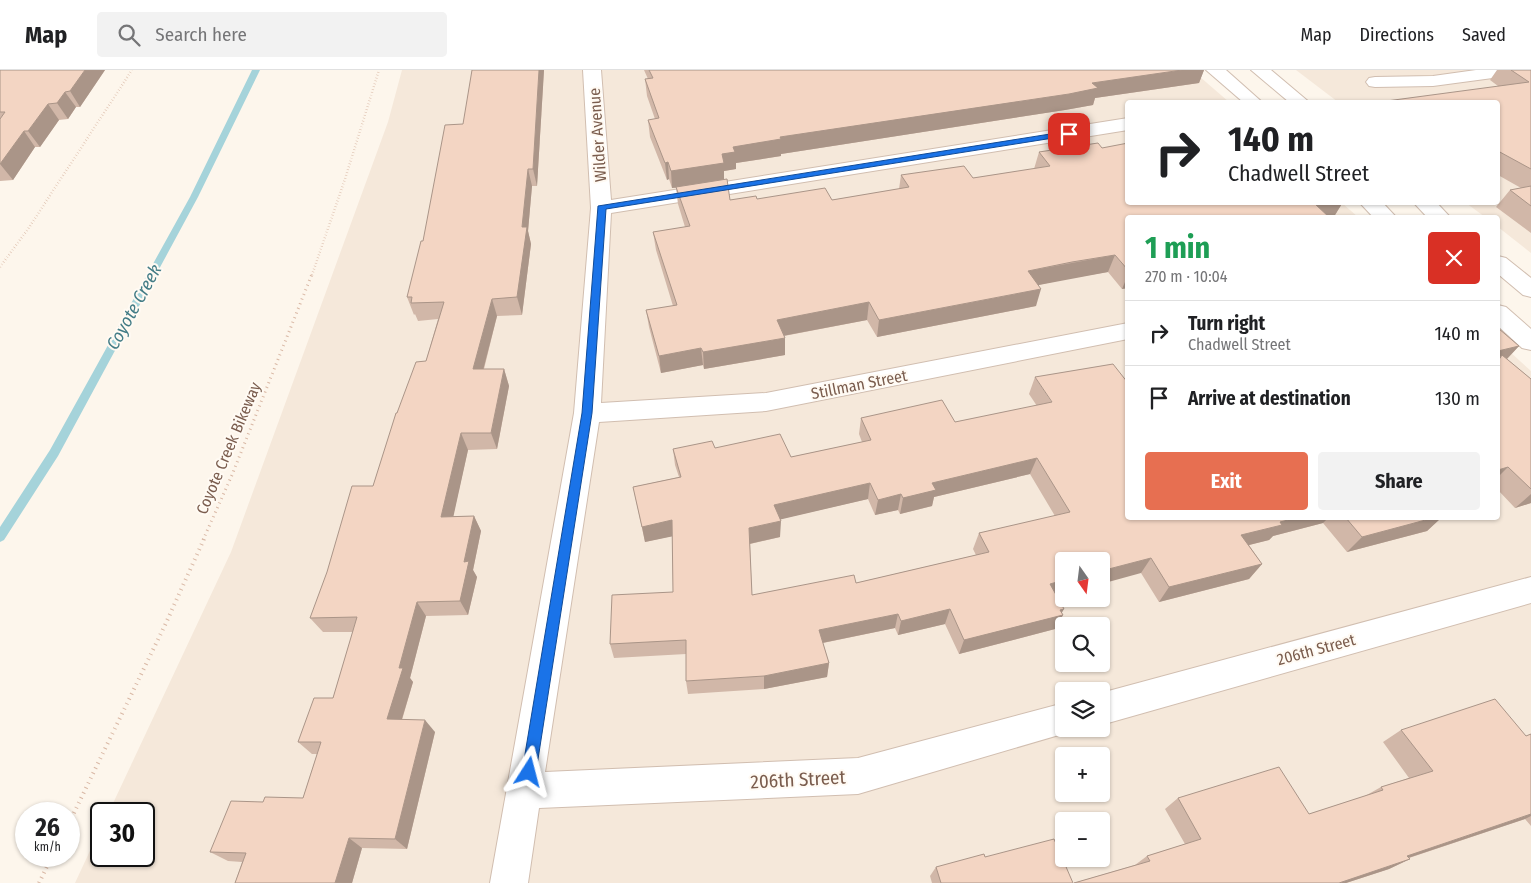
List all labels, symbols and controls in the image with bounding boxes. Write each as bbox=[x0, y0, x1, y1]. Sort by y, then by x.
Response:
search box bbox=[97, 12, 447, 57]
text: Map bbox=[25, 21, 67, 49]
icon: search bbox=[115, 21, 143, 49]
text: Search here bbox=[155, 23, 247, 46]
text: Map bbox=[1300, 24, 1332, 46]
text: Directions bbox=[1360, 24, 1434, 46]
text: Saved bbox=[1462, 24, 1506, 46]
street label: Wilder Avenue bbox=[585, 87, 610, 183]
pin bbox=[1048, 113, 1090, 155]
text: 140 m bbox=[1228, 118, 1314, 160]
icon: arrive bbox=[1055, 120, 1083, 148]
icon: right bbox=[1145, 120, 1210, 185]
text: Chadwell Street bbox=[1228, 160, 1369, 187]
text: 1 min bbox=[1145, 230, 1210, 266]
button: close bbox=[1428, 232, 1480, 284]
water label: Coyote Creek bbox=[102, 260, 166, 353]
text: 270 m · 10:04 bbox=[1145, 267, 1228, 286]
text: Turn right bbox=[1188, 312, 1265, 335]
icon: right bbox=[1145, 319, 1173, 347]
text: 140 m bbox=[1434, 322, 1480, 345]
text: Chadwell Street bbox=[1188, 335, 1291, 354]
street label: Stillman Street bbox=[810, 366, 909, 403]
street label: Coyote Creek Bikeway bbox=[192, 379, 265, 517]
icon: arrive bbox=[1145, 384, 1173, 412]
text: Arrive at destination bbox=[1188, 387, 1351, 410]
text: 130 m bbox=[1435, 387, 1480, 410]
button: Exit bbox=[1145, 452, 1308, 510]
button: Share bbox=[1318, 452, 1480, 510]
north arrow bbox=[1055, 552, 1110, 608]
map controls bbox=[1055, 552, 1110, 867]
button: search bbox=[1055, 617, 1110, 672]
street label: 206th Street bbox=[1275, 630, 1358, 669]
button: layers bbox=[1055, 682, 1110, 737]
position arrow bbox=[502, 745, 554, 797]
button: + bbox=[1055, 747, 1110, 802]
street label: 206th Street bbox=[750, 765, 847, 793]
speed limit sign: 30 bbox=[90, 802, 155, 867]
button: − bbox=[1055, 812, 1110, 867]
text: 26 bbox=[35, 813, 60, 843]
text: km/h bbox=[34, 840, 61, 854]

